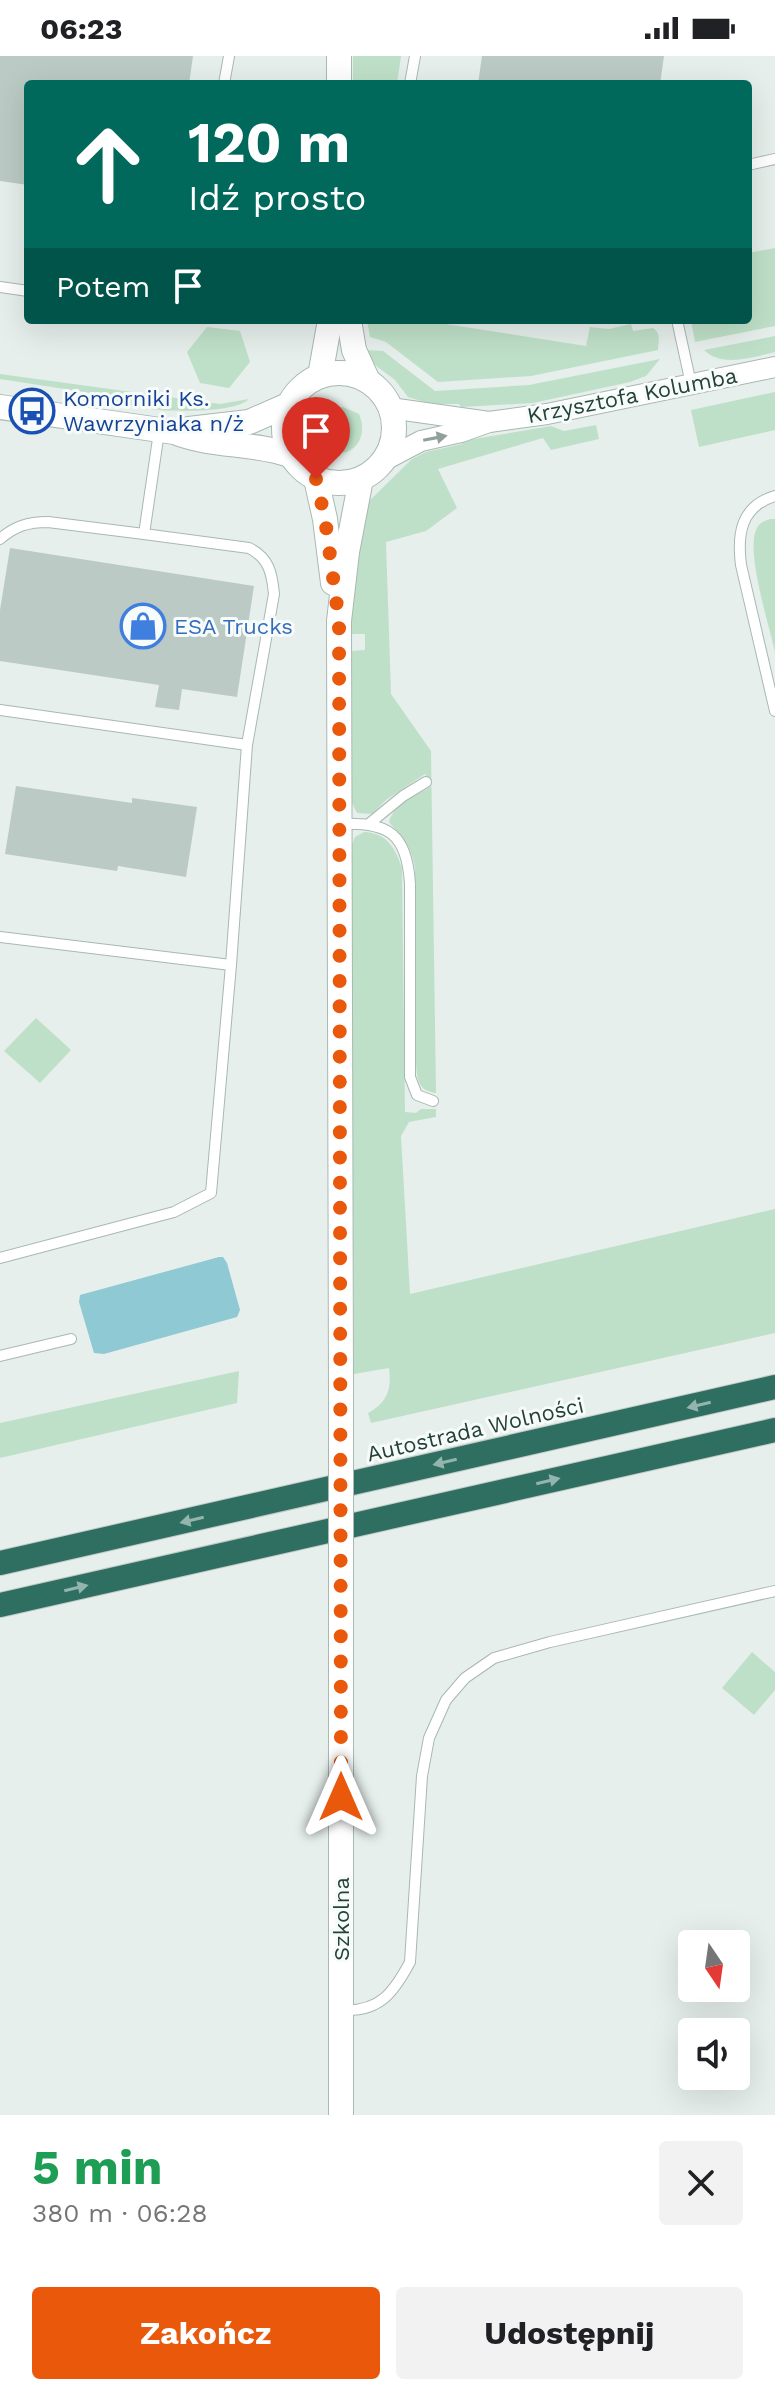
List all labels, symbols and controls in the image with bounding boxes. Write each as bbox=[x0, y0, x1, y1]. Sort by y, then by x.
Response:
text: 06:23 bbox=[40, 11, 123, 46]
text: 120 m bbox=[188, 110, 350, 176]
icon: ahead bbox=[56, 112, 160, 216]
text: Idź prosto bbox=[188, 177, 366, 219]
icon: arrive bbox=[166, 264, 210, 308]
text: Potem bbox=[56, 269, 150, 304]
street label: Krzysztofa Kolumba bbox=[525, 363, 739, 428]
place label: Komorniki Ks. Wawrzyniaka n/ż bbox=[63, 386, 244, 436]
bus stop icon: Komorniki Ks. Wawrzyniaka n/ż bbox=[8, 387, 56, 435]
pin bbox=[282, 397, 350, 479]
icon: arrive bbox=[294, 409, 338, 453]
one-way arrow bbox=[422, 432, 447, 444]
shop icon: ESA Trucks bbox=[119, 602, 167, 650]
place label: ESA Trucks bbox=[174, 614, 293, 639]
street label: Autostrada Wolności bbox=[364, 1392, 586, 1467]
one-way arrow bbox=[686, 1399, 711, 1412]
one-way arrow bbox=[433, 1456, 458, 1469]
one-way arrow bbox=[536, 1474, 561, 1487]
one-way arrow bbox=[179, 1514, 204, 1527]
one-way arrow bbox=[64, 1581, 89, 1594]
position arrow bbox=[299, 1755, 383, 1839]
street label: Szkolna bbox=[329, 1877, 354, 1961]
north arrow bbox=[678, 1930, 750, 2002]
map controls bbox=[678, 1930, 750, 2090]
button: sound bbox=[678, 2018, 750, 2090]
text: 5 min bbox=[32, 2139, 163, 2196]
button: close bbox=[659, 2141, 743, 2225]
text: 380 m · 06:28 bbox=[32, 2198, 207, 2228]
button: Zakończ bbox=[32, 2287, 380, 2379]
button: Udostępnij bbox=[396, 2287, 743, 2379]

